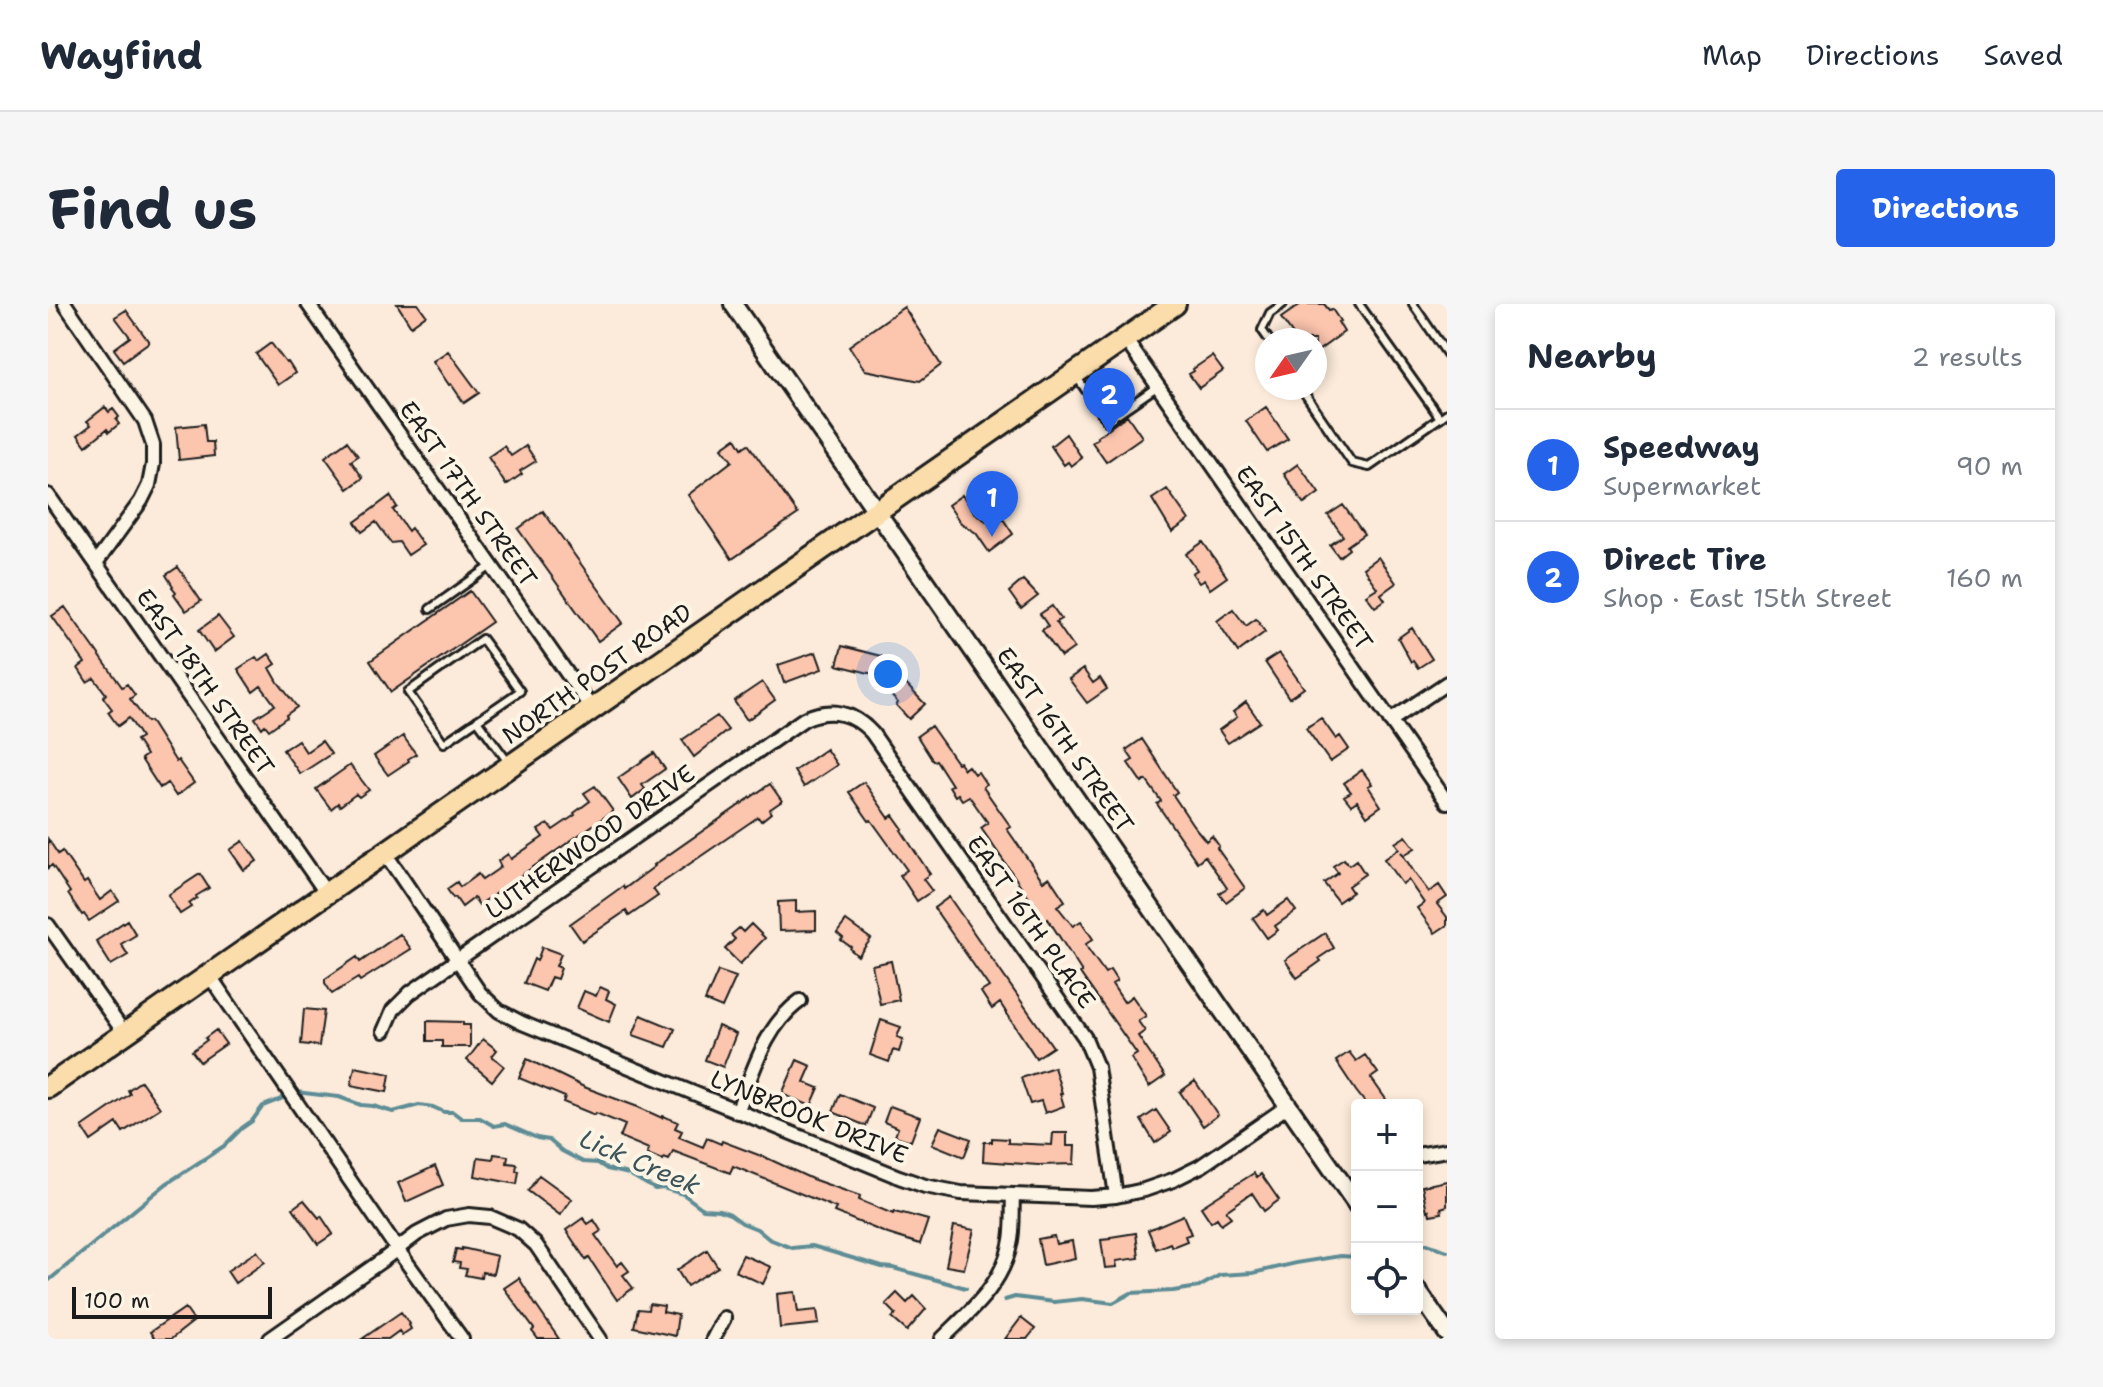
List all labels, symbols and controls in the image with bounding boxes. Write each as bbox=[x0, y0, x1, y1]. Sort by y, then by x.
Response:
text: Wayfind bbox=[40, 30, 203, 81]
text: Map bbox=[1702, 36, 1762, 74]
text: Directions bbox=[1806, 36, 1940, 74]
text: Saved bbox=[1984, 36, 2063, 74]
button: Directions bbox=[1836, 169, 2055, 247]
text: Find us bbox=[48, 171, 257, 246]
north arrow bbox=[1255, 328, 1327, 400]
text: Nearby bbox=[1527, 333, 1657, 379]
text: 2 results bbox=[1911, 339, 2023, 374]
pin: 2 bbox=[1083, 368, 1135, 434]
street label: EAST 17TH STREET bbox=[392, 395, 544, 593]
text: Speedway bbox=[1603, 427, 1760, 468]
text: 1 bbox=[1547, 448, 1559, 483]
text: 90 m bbox=[1956, 448, 2023, 483]
street label: EAST 15TH STREET bbox=[1228, 459, 1380, 657]
text: Supermarket bbox=[1603, 468, 1761, 503]
pin: 1 bbox=[966, 471, 1018, 537]
text: Direct Tire bbox=[1603, 539, 1767, 580]
text: 2 bbox=[1544, 560, 1562, 595]
text: 160 m bbox=[1946, 560, 2023, 595]
text: Shop · East 15th Street bbox=[1603, 580, 1892, 615]
street label: EAST 18TH STREET bbox=[129, 582, 281, 782]
street label: NORTH POST ROAD bbox=[496, 596, 698, 752]
street label: EAST 16TH STREET bbox=[989, 641, 1141, 839]
your location bbox=[868, 654, 908, 694]
street label: LUTHERWOOD DRIVE bbox=[479, 758, 701, 926]
street label: EAST 16TH PLACE bbox=[959, 829, 1103, 1015]
street label: LYNBROOK DRIVE bbox=[705, 1063, 913, 1171]
map controls bbox=[1351, 1099, 1423, 1315]
button: + bbox=[1351, 1099, 1423, 1171]
water label: Lick Creek bbox=[574, 1120, 706, 1203]
button: − bbox=[1351, 1171, 1423, 1243]
button: locate bbox=[1351, 1243, 1423, 1315]
scale bar bbox=[72, 1283, 272, 1319]
text: 100 m bbox=[84, 1286, 150, 1315]

